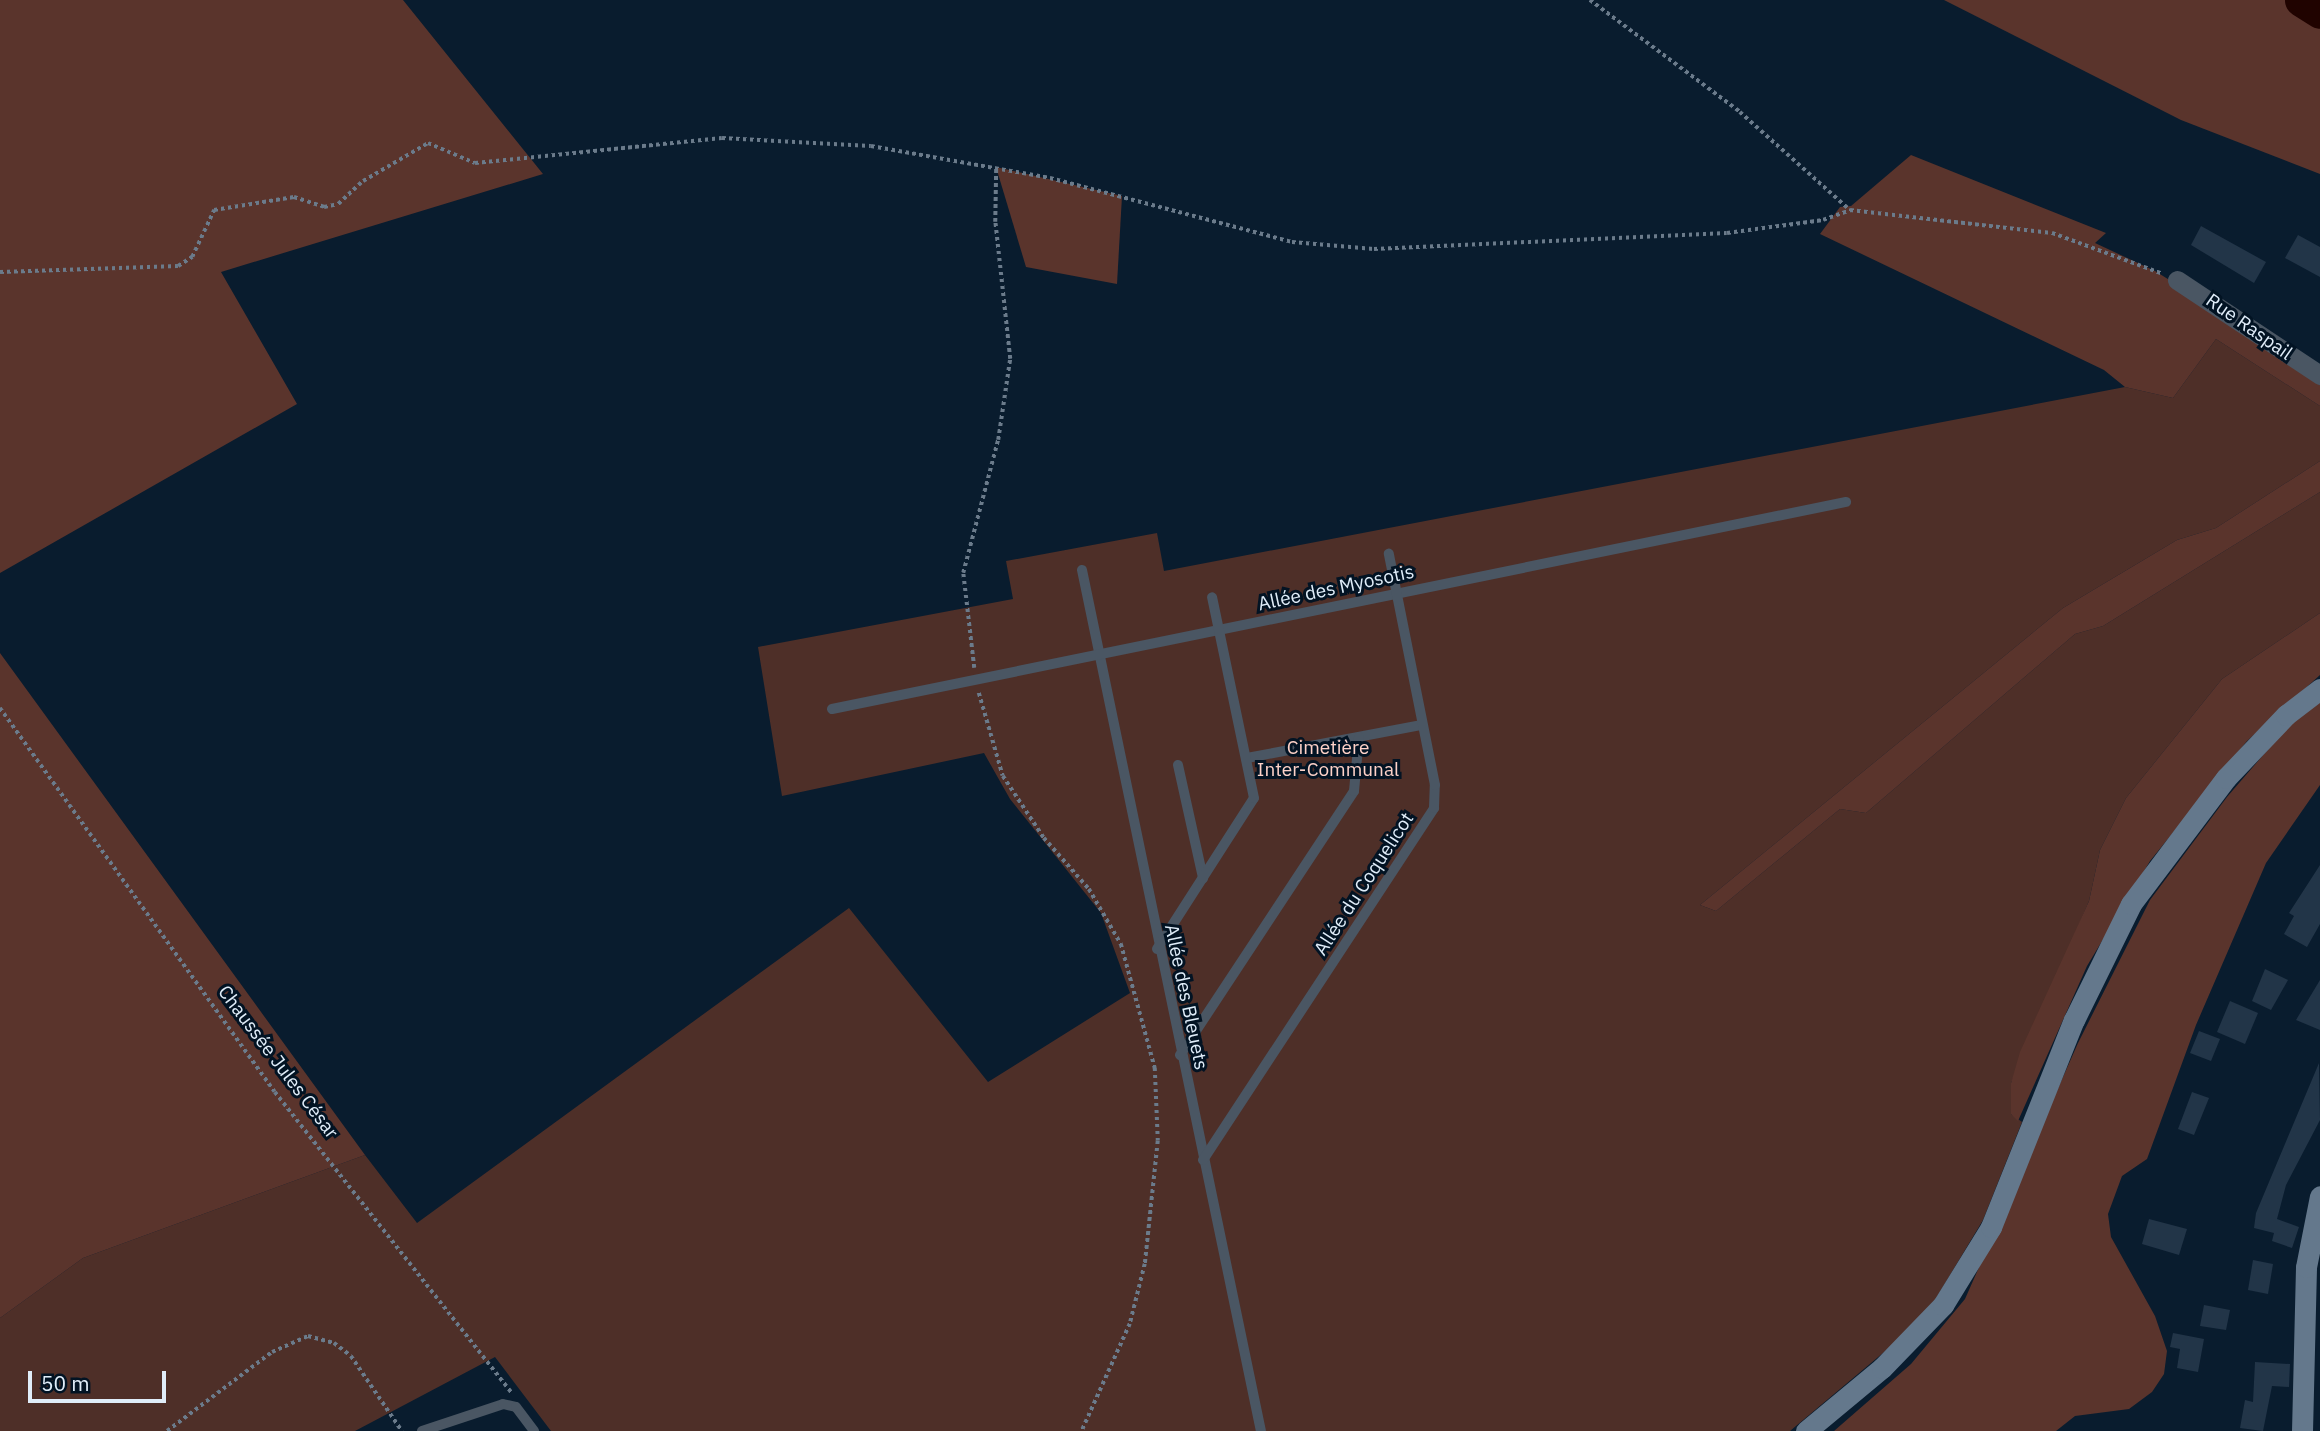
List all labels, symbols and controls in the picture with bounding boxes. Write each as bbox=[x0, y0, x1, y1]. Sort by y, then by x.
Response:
street label: Rue Raspail bbox=[2201, 289, 2297, 365]
street label: Allée des Myosotis bbox=[1256, 560, 1416, 616]
park label: Cimetière Inter-Communal bbox=[1257, 737, 1399, 781]
street label: Allée du Coquelicot bbox=[1309, 808, 1419, 960]
street label: Allée des Bleuets bbox=[1159, 922, 1213, 1072]
street label: Chaussée Jules César bbox=[213, 981, 343, 1143]
scale bar bbox=[32, 1358, 170, 1402]
text: 50 m bbox=[41, 1369, 90, 1397]

